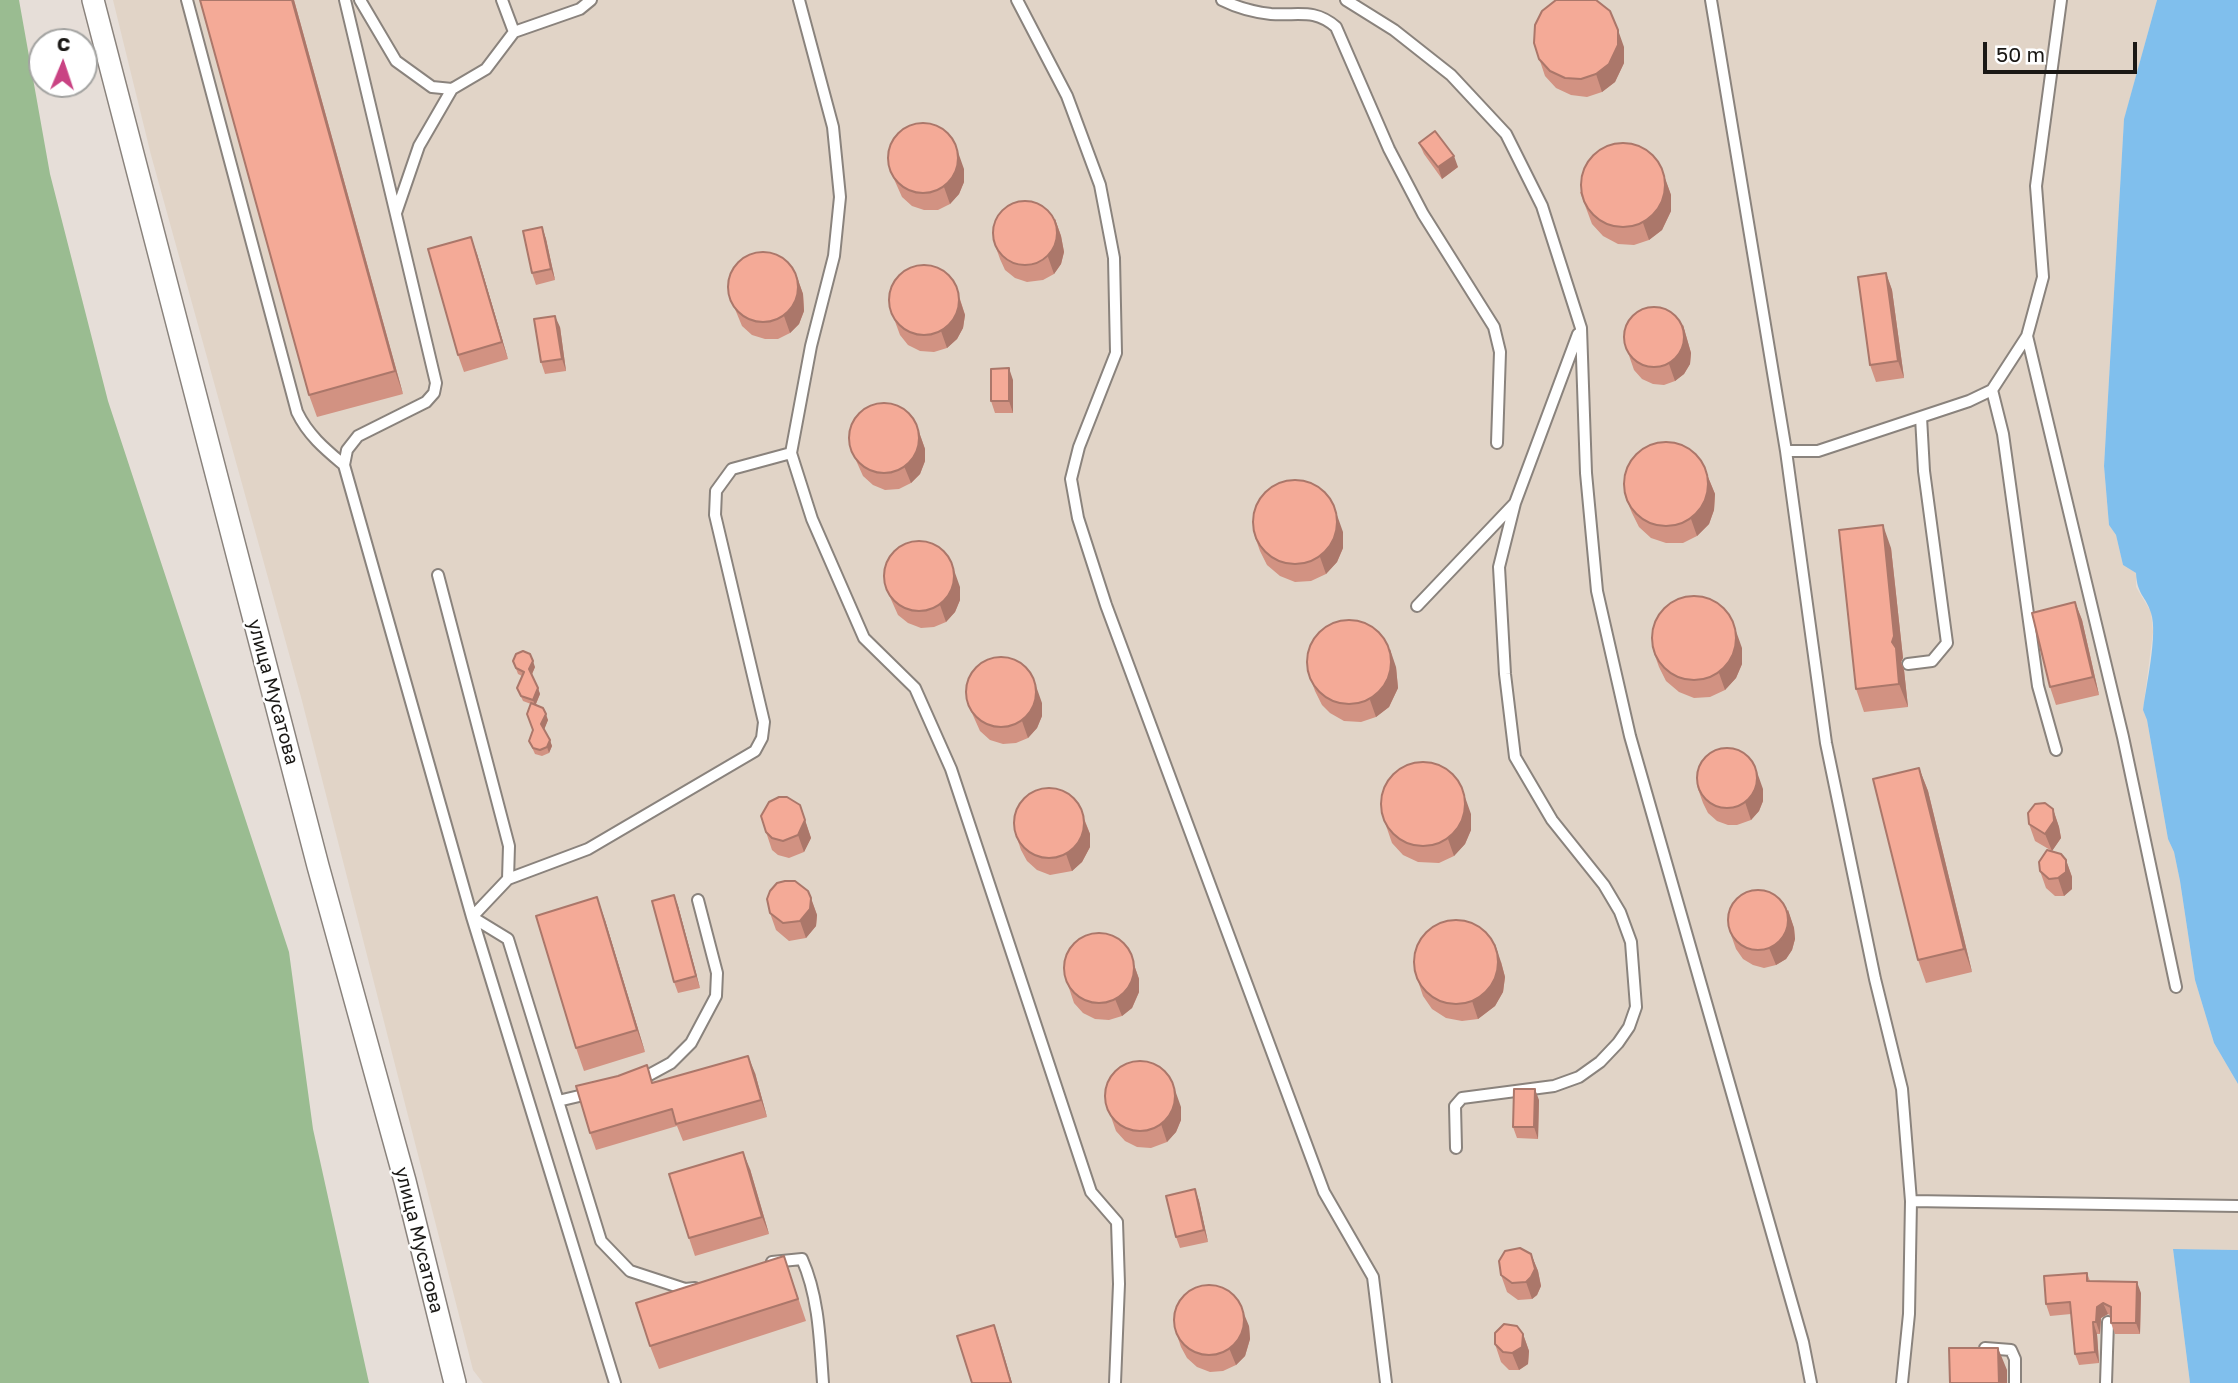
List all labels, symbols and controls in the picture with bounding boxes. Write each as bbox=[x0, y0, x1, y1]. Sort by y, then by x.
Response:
north arrow bbox=[28, 28, 98, 98]
scale bar bbox=[1986, 28, 2140, 72]
text: С bbox=[57, 32, 71, 55]
text: 50 m bbox=[1996, 41, 2045, 67]
street label: улица Мусатова bbox=[243, 617, 303, 767]
street label: улица Мусатова bbox=[390, 1165, 448, 1315]

